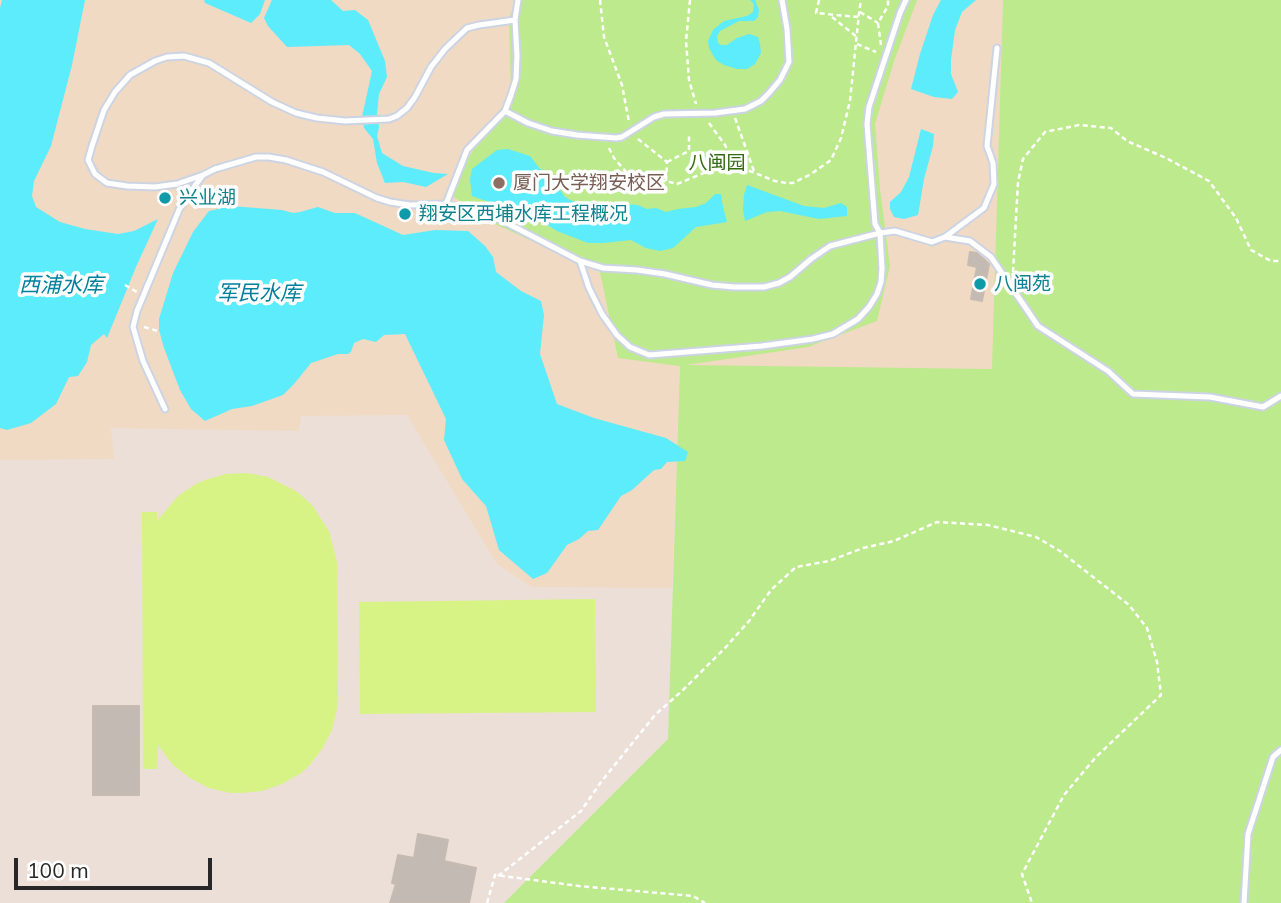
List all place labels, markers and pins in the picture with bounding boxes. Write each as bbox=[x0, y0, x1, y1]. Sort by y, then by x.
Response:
place label: 厦门大学翔安校区 bbox=[513, 172, 665, 194]
marker: 厦门大学翔安校区 bbox=[491, 175, 507, 191]
place label: 兴业湖 bbox=[179, 187, 236, 209]
marker: 兴业湖 bbox=[157, 190, 173, 206]
place label: 翔安区西埔水库工程概况 bbox=[419, 203, 628, 225]
marker: 翔安区西埔水库工程概况 bbox=[397, 206, 413, 222]
place label: 八闽苑 bbox=[994, 273, 1051, 295]
marker: 八闽苑 bbox=[972, 276, 988, 292]

